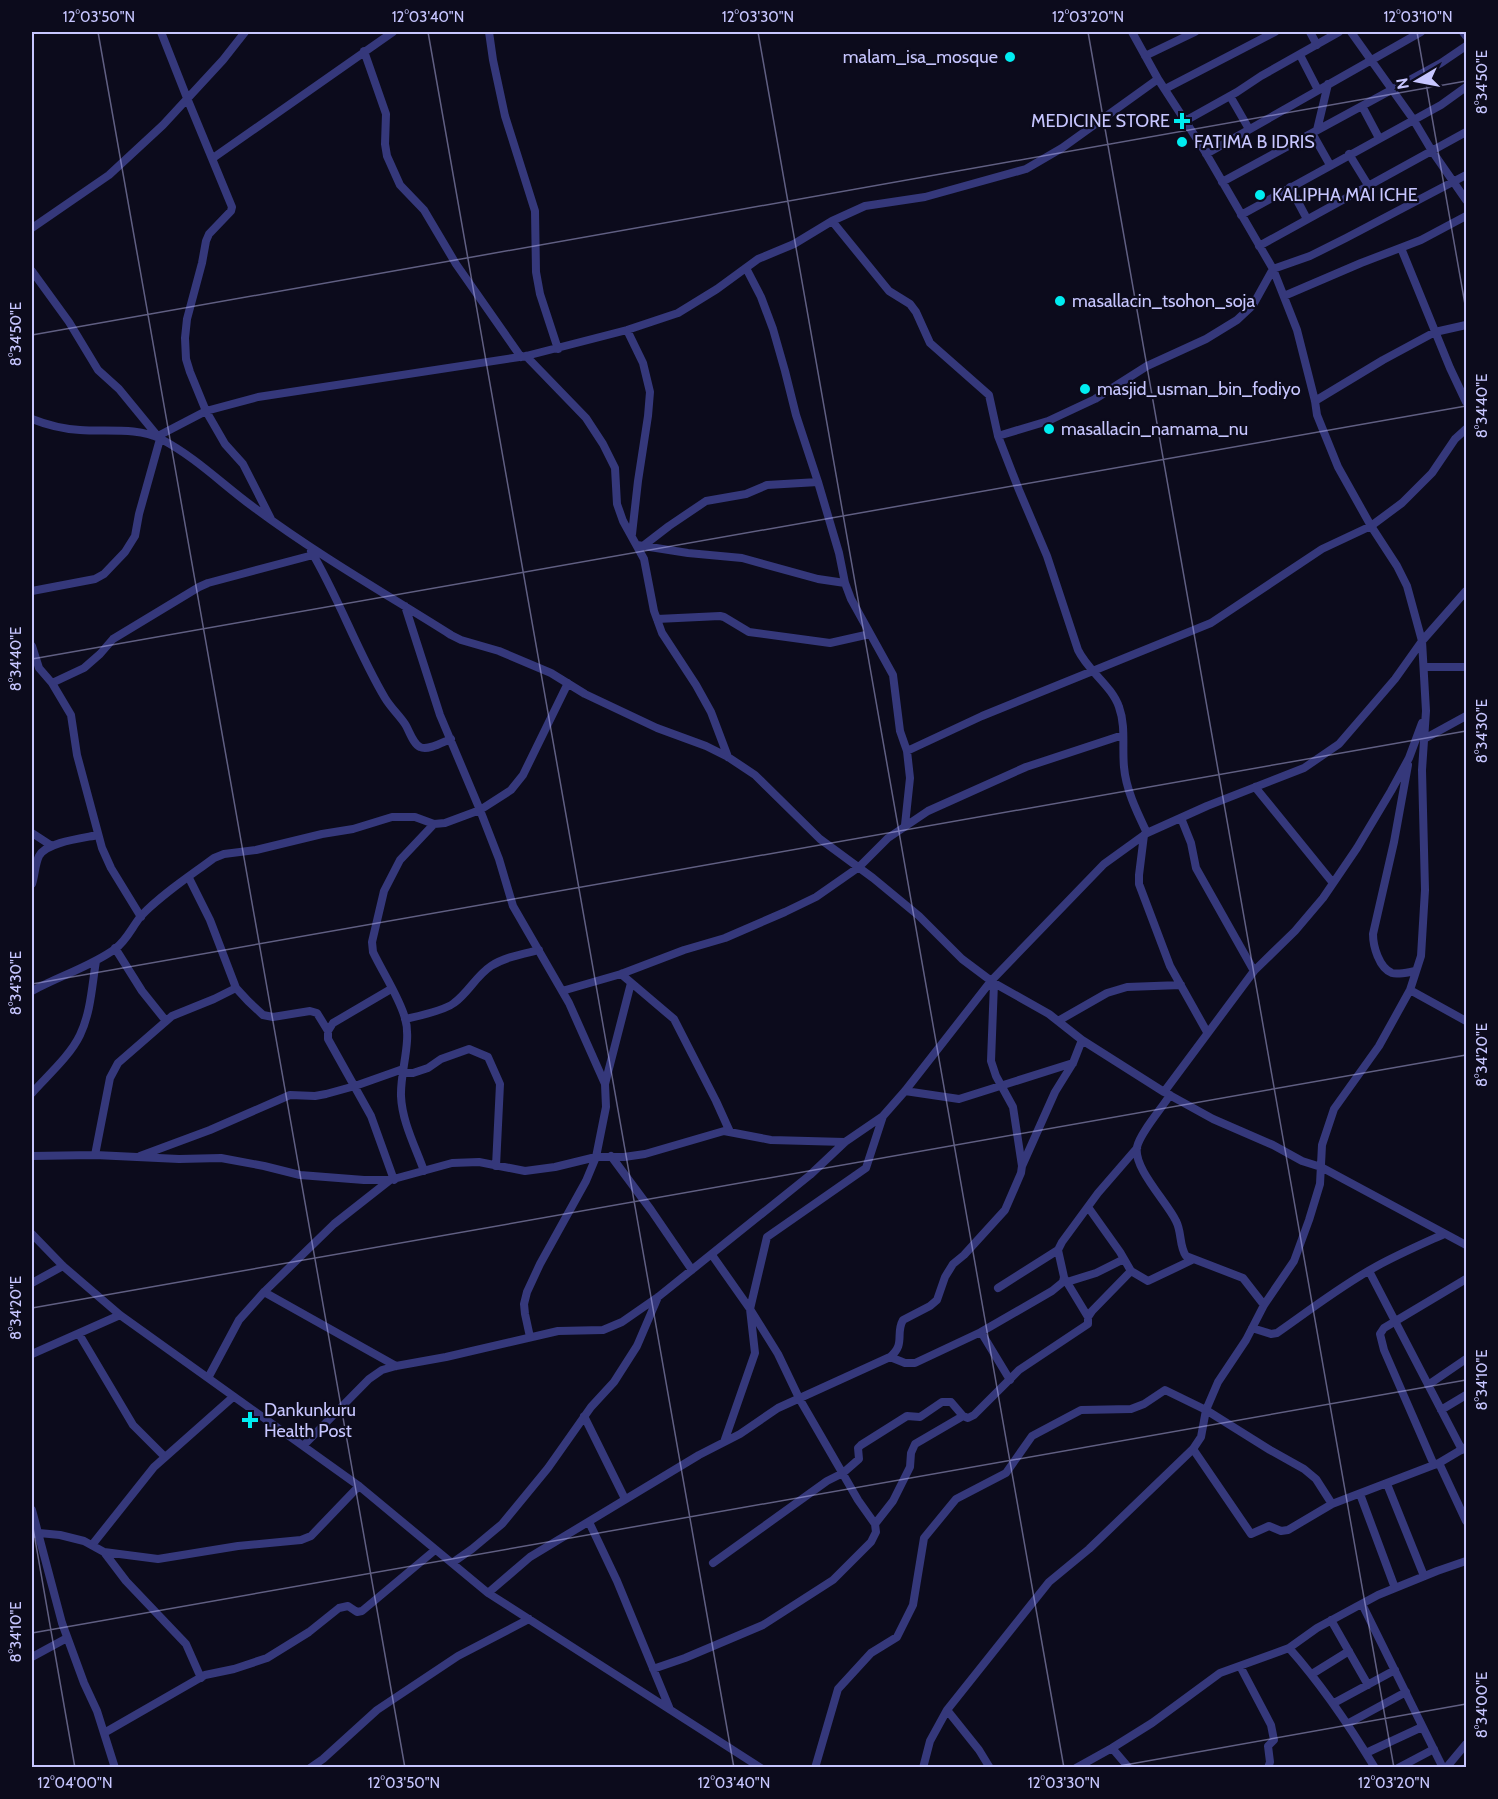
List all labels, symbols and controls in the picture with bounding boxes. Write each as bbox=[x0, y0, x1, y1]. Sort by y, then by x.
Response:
text: 12°03'50"N bbox=[63, 8, 135, 26]
text: 12°03'40"N bbox=[392, 8, 464, 26]
text: 12°03'30"N bbox=[722, 8, 794, 26]
text: 12°03'20"N bbox=[1052, 8, 1124, 26]
text: 12°03'10"N bbox=[1383, 8, 1453, 26]
place label: malam_isa_mosque bbox=[843, 46, 998, 68]
marker: malam_isa_mosque bbox=[1003, 50, 1017, 64]
text: 8°34'50"E bbox=[1473, 50, 1491, 114]
north arrow bbox=[1387, 51, 1447, 111]
text: N bbox=[1392, 76, 1413, 91]
place label: MEDICINE STORE bbox=[1031, 110, 1170, 132]
marker: MEDICINE STORE bbox=[1175, 114, 1189, 128]
place label: FATIMA B IDRIS bbox=[1194, 131, 1315, 153]
marker: FATIMA B IDRIS bbox=[1175, 135, 1189, 149]
place label: KALIPHA MAI ICHE bbox=[1272, 184, 1418, 206]
marker: KALIPHA MAI ICHE bbox=[1253, 188, 1267, 202]
place label: masallacin_tsohon_soja bbox=[1072, 290, 1255, 312]
marker: masallacin_tsohon_soja bbox=[1053, 294, 1067, 308]
text: 8°34'50"E bbox=[7, 302, 25, 366]
text: 8°34'40"E bbox=[1473, 374, 1491, 438]
place label: masjid_usman_bin_fodiyo bbox=[1097, 378, 1301, 400]
marker: masjid_usman_bin_fodiyo bbox=[1078, 382, 1092, 396]
place label: masallacin_namama_nu bbox=[1061, 418, 1248, 440]
marker: masallacin_namama_nu bbox=[1042, 422, 1056, 436]
text: 8°34'40"E bbox=[7, 627, 25, 691]
text: 8°34'30"E bbox=[1473, 699, 1491, 763]
text: 8°34'30"E bbox=[7, 951, 25, 1015]
text: 8°34'20"E bbox=[1473, 1023, 1491, 1087]
text: 8°34'20"E bbox=[7, 1276, 25, 1340]
text: 8°34'10"E bbox=[1473, 1349, 1491, 1411]
place label: Dankunkuru Health Post bbox=[264, 1399, 356, 1442]
marker: Dankunkuru Health Post bbox=[241, 1411, 259, 1429]
text: 8°34'10"E bbox=[7, 1601, 25, 1663]
text: 8°34'00"E bbox=[1473, 1672, 1491, 1738]
text: 12°04'00"N bbox=[38, 1774, 112, 1792]
text: 12°03'50"N bbox=[368, 1774, 440, 1792]
text: 12°03'40"N bbox=[698, 1774, 770, 1792]
text: 12°03'30"N bbox=[1028, 1774, 1100, 1792]
text: 12°03'20"N bbox=[1358, 1774, 1430, 1792]

